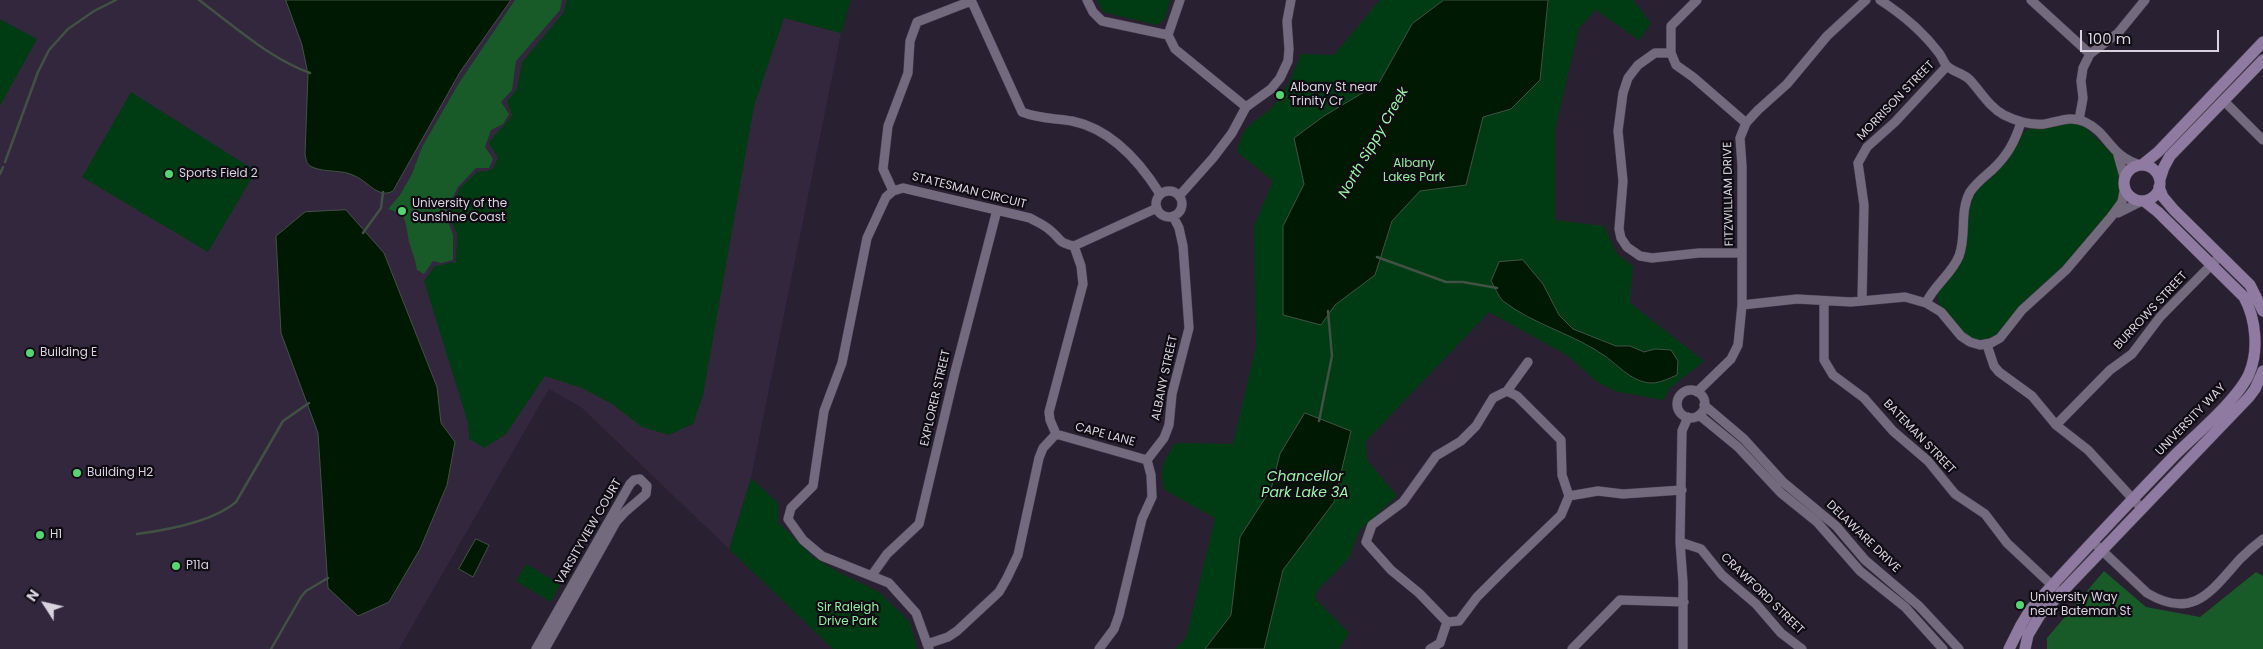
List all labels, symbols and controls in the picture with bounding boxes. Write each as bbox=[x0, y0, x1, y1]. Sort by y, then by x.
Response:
scale bar bbox=[2083, 20, 2222, 52]
text: 100 m bbox=[2088, 28, 2131, 49]
street label: MORRISON STREET bbox=[1854, 58, 1938, 144]
place label: Albany St near Trinity Cr bbox=[1290, 81, 1377, 109]
water label: North Sippy Creek bbox=[1335, 84, 1413, 202]
marker: Albany St near Trinity Cr bbox=[1274, 89, 1286, 101]
street label: FITZWILLIAM DRIVE bbox=[1721, 142, 1737, 246]
park label: Albany Lakes Park bbox=[1383, 157, 1445, 185]
place label: Sports Field 2 bbox=[179, 167, 258, 181]
marker: Sports Field 2 bbox=[163, 168, 175, 180]
street label: STATESMAN CIRCUIT bbox=[910, 170, 1028, 212]
place label: University of the Sunshine Coast bbox=[412, 197, 507, 225]
marker: University of the Sunshine Coast bbox=[396, 205, 408, 217]
street label: BURROWS STREET bbox=[2111, 269, 2191, 353]
street label: ALBANY STREET bbox=[1149, 334, 1181, 422]
place label: Building E bbox=[40, 346, 97, 360]
marker: Building E bbox=[24, 347, 36, 359]
street label: EXPLORER STREET bbox=[918, 348, 954, 448]
street label: UNIVERSITY WAY bbox=[2153, 381, 2229, 459]
street label: BATEMAN STREET bbox=[1880, 397, 1958, 477]
street label: CAPE LANE bbox=[1073, 420, 1137, 450]
place label: Building H2 bbox=[87, 466, 153, 480]
marker: Building H2 bbox=[71, 467, 83, 479]
water label: Chancellor Park Lake 3A bbox=[1261, 469, 1349, 502]
street label: VARSITYVIEW COURT bbox=[553, 477, 625, 587]
street label: DELAWARE DRIVE bbox=[1823, 498, 1903, 576]
place label: H1 bbox=[50, 528, 62, 542]
marker: H1 bbox=[34, 529, 46, 541]
street label: CRAWFORD STREET bbox=[1717, 550, 1807, 638]
place label: P11a bbox=[186, 559, 209, 573]
marker: P11a bbox=[170, 560, 182, 572]
north arrow bbox=[20, 579, 70, 629]
text: N bbox=[22, 585, 44, 605]
place label: University Way near Bateman St bbox=[2030, 591, 2131, 619]
marker: University Way near Bateman St bbox=[2014, 599, 2026, 611]
park label: Sir Raleigh Drive Park bbox=[817, 601, 879, 629]

